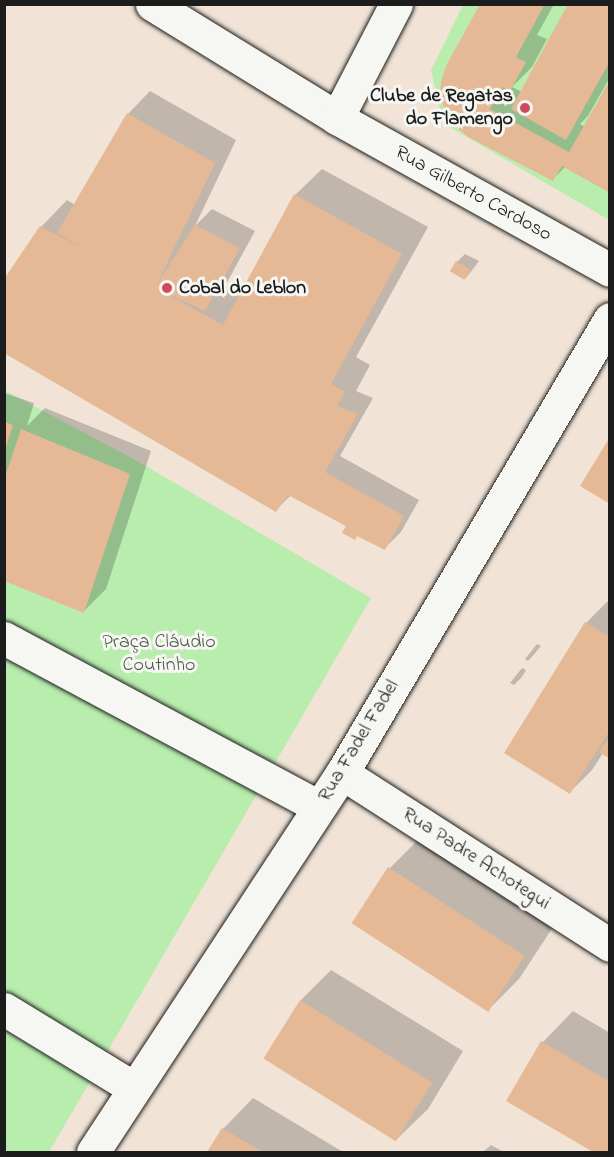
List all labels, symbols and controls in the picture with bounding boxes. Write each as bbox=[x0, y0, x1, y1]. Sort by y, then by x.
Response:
place label: Clube de Regatas do Flamengo bbox=[370, 84, 513, 131]
marker: Clube de Regatas do Flamengo bbox=[518, 101, 532, 115]
street label: Rua Gilberto Cardoso bbox=[390, 141, 556, 247]
place label: Cobal do Leblon bbox=[179, 276, 306, 300]
marker: Cobal do Leblon bbox=[160, 281, 174, 295]
park label: Praça Cláudio Coutinho bbox=[102, 630, 216, 677]
street label: Rua Fadel Fadel bbox=[313, 676, 405, 806]
street label: Rua Padre Achotegui bbox=[398, 802, 554, 916]

